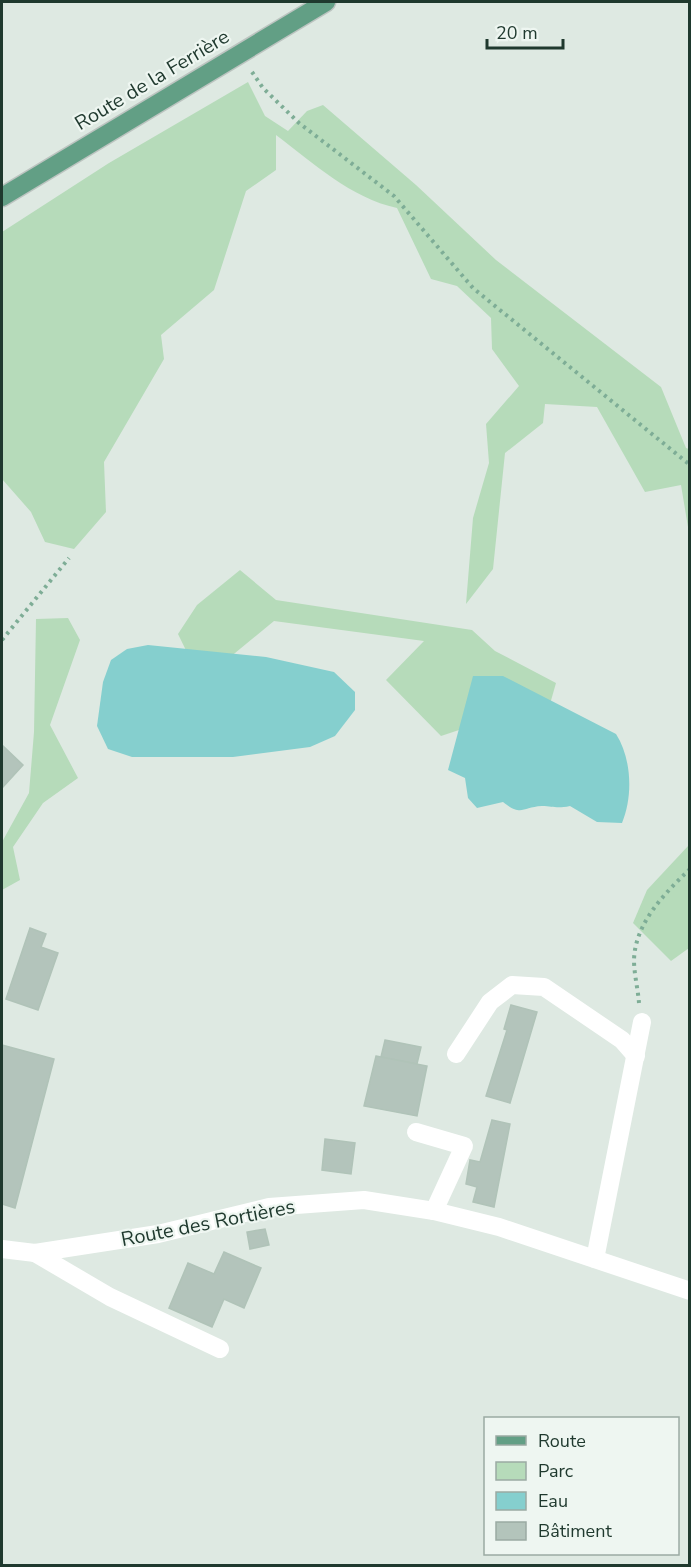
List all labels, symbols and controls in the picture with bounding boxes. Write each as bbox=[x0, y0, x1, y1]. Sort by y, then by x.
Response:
scale bar bbox=[487, 12, 564, 50]
text: 20 m bbox=[496, 21, 538, 45]
street label: Route de la Ferrière bbox=[70, 23, 234, 137]
street label: Route des Rortières bbox=[119, 1193, 297, 1253]
legend bbox=[484, 1417, 679, 1555]
text: Route bbox=[538, 1429, 586, 1453]
text: Parc bbox=[538, 1459, 573, 1483]
text: Eau bbox=[538, 1489, 568, 1513]
text: Bâtiment bbox=[538, 1519, 612, 1543]

